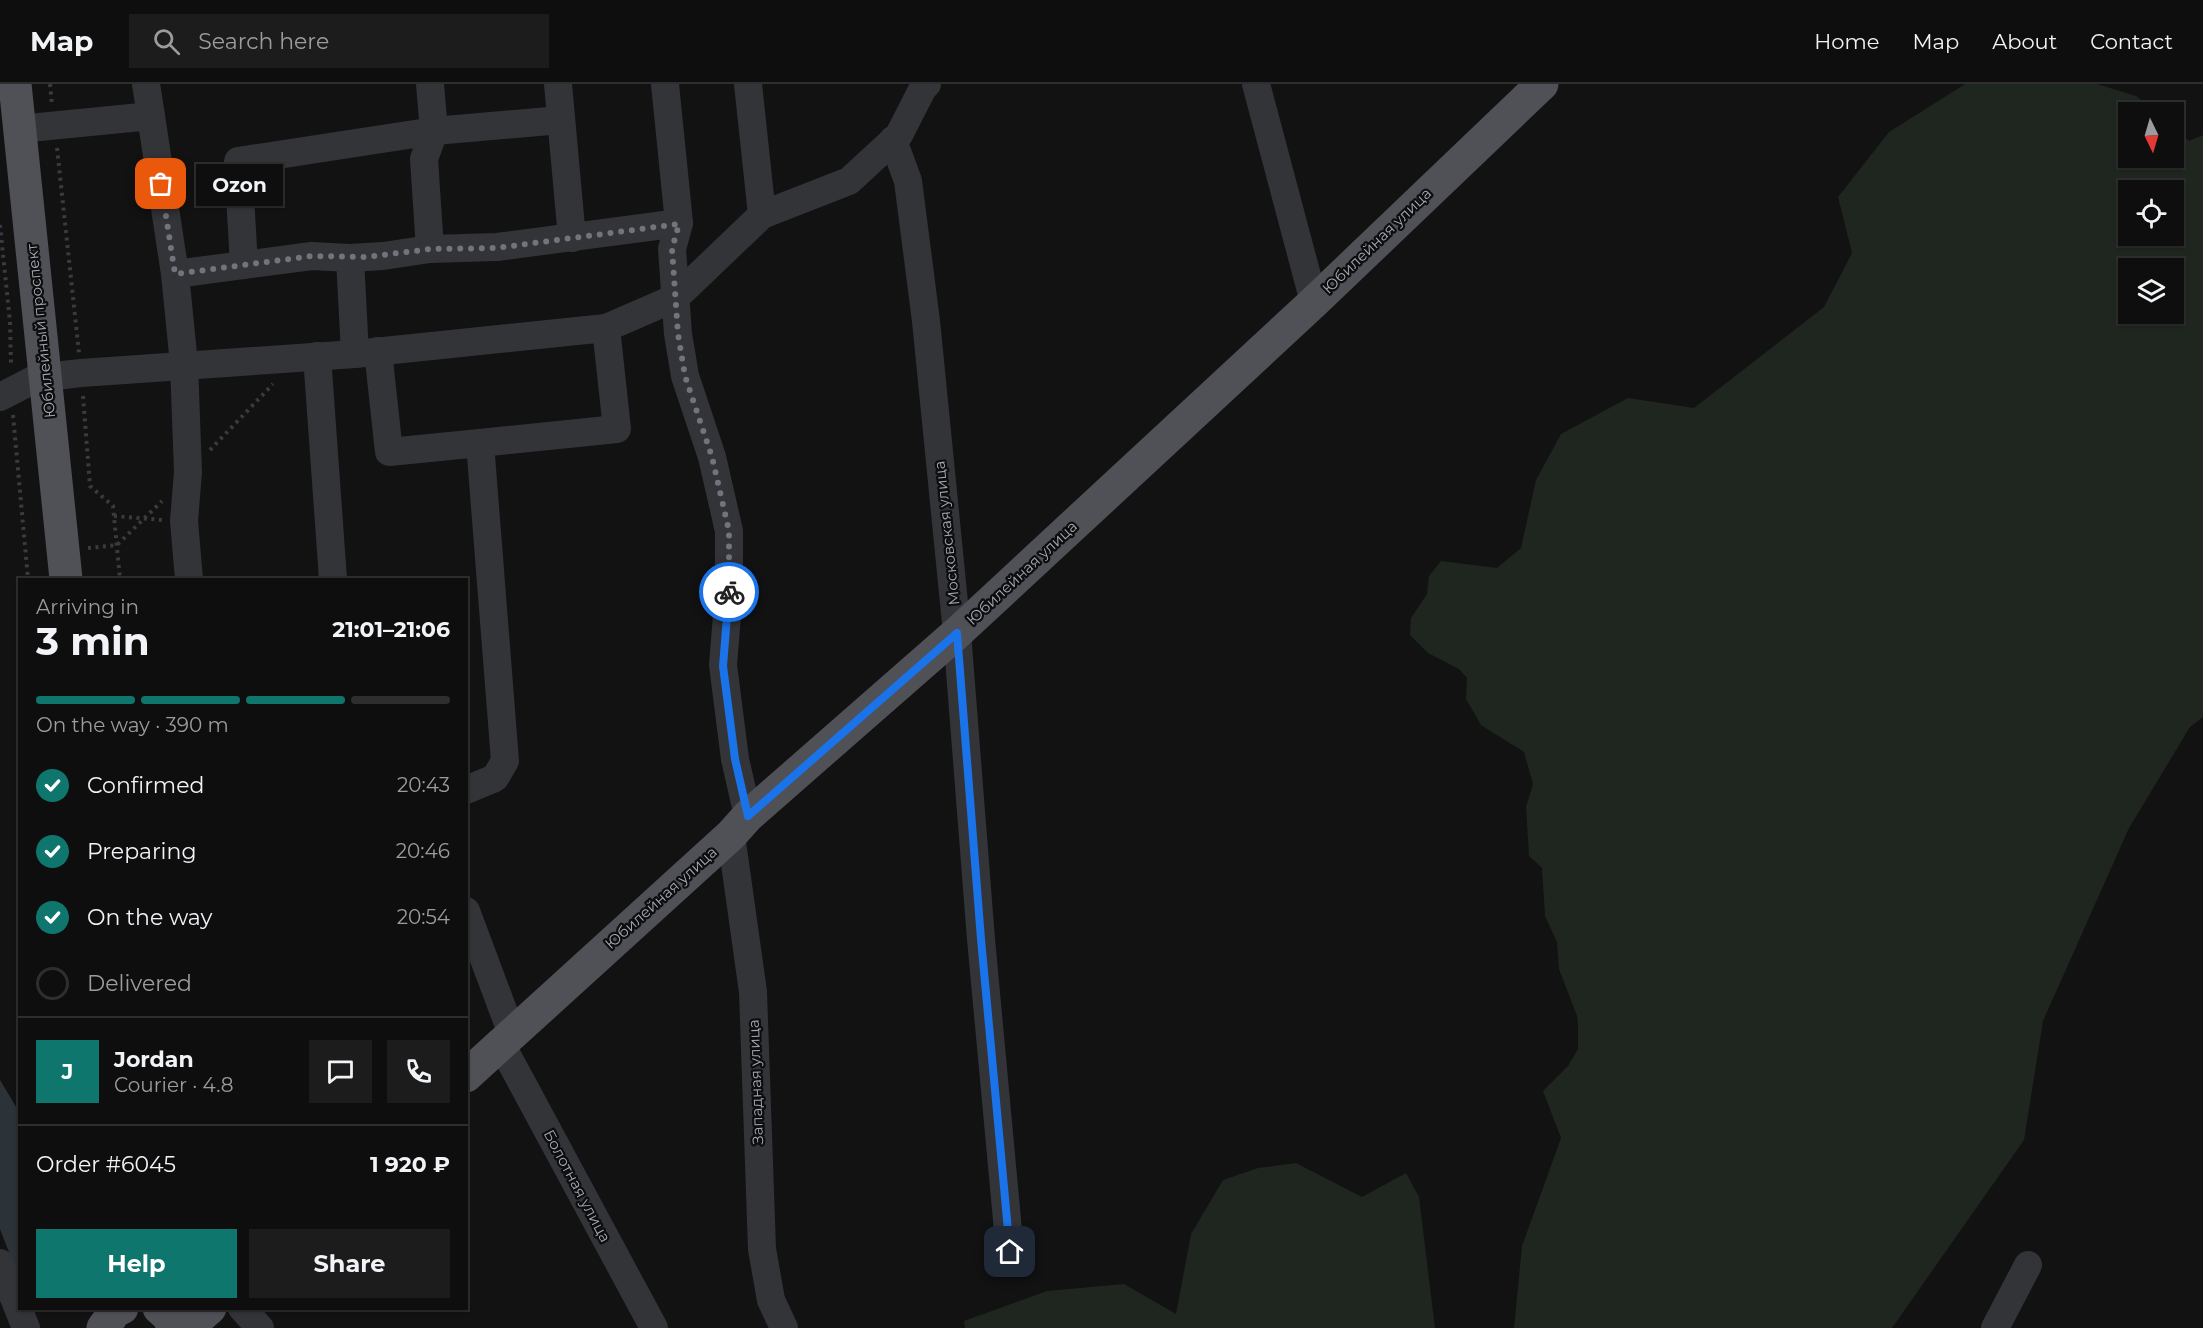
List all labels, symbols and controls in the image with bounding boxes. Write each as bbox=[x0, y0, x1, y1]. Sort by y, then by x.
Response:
search box bbox=[129, 14, 549, 68]
text: Map bbox=[30, 24, 93, 58]
icon: search bbox=[150, 25, 183, 58]
text: Search here bbox=[198, 28, 329, 55]
text: Home bbox=[1814, 29, 1879, 54]
text: Map bbox=[1912, 29, 1959, 54]
text: About bbox=[1992, 29, 2057, 54]
text: Contact bbox=[2090, 29, 2173, 54]
north arrow bbox=[2118, 102, 2184, 168]
map controls bbox=[2118, 102, 2184, 324]
pin bbox=[135, 158, 186, 209]
callout: Ozon bbox=[197, 163, 284, 205]
icon: bag bbox=[144, 167, 177, 200]
text: Ozon bbox=[212, 173, 267, 197]
button: locate bbox=[2118, 180, 2184, 246]
street label: Юбилейная улица bbox=[1318, 184, 1435, 298]
street label: Юбилейный проспект bbox=[22, 242, 59, 419]
button: layers bbox=[2118, 258, 2184, 324]
street label: Московская улица bbox=[929, 460, 964, 606]
street label: Юбилейная улица bbox=[962, 516, 1081, 629]
courier bbox=[699, 562, 759, 622]
icon: bike bbox=[713, 576, 746, 609]
text: Arriving in bbox=[36, 595, 139, 619]
text: 21:01–21:06 bbox=[332, 616, 450, 643]
text: 3 min bbox=[36, 617, 150, 665]
text: On the way · 390 m bbox=[36, 713, 229, 737]
icon: check bbox=[36, 769, 69, 802]
text: Confirmed bbox=[87, 772, 204, 799]
text: 20:43 bbox=[397, 773, 450, 797]
icon: check bbox=[36, 835, 69, 868]
text: Preparing bbox=[87, 838, 196, 865]
text: 20:46 bbox=[396, 839, 450, 863]
street label: Юбилейная улица bbox=[601, 842, 721, 953]
icon: check bbox=[36, 901, 69, 934]
text: On the way bbox=[87, 904, 212, 931]
text: 20:54 bbox=[397, 905, 450, 929]
text: Delivered bbox=[87, 970, 192, 997]
street label: Западная улица bbox=[744, 1019, 767, 1145]
button: chat bbox=[309, 1040, 372, 1103]
button: phone bbox=[387, 1040, 450, 1103]
text: Jordan bbox=[114, 1046, 194, 1073]
text: J bbox=[62, 1058, 73, 1085]
text: Courier · 4.8 bbox=[114, 1073, 233, 1097]
street label: Болотная улица bbox=[540, 1126, 615, 1245]
text: Order #6045 bbox=[36, 1151, 176, 1178]
text: 1 920 ₽ bbox=[370, 1151, 450, 1178]
pin bbox=[984, 1226, 1035, 1277]
button: Help bbox=[36, 1229, 237, 1298]
button: Share bbox=[249, 1229, 450, 1298]
icon: home bbox=[993, 1235, 1026, 1268]

